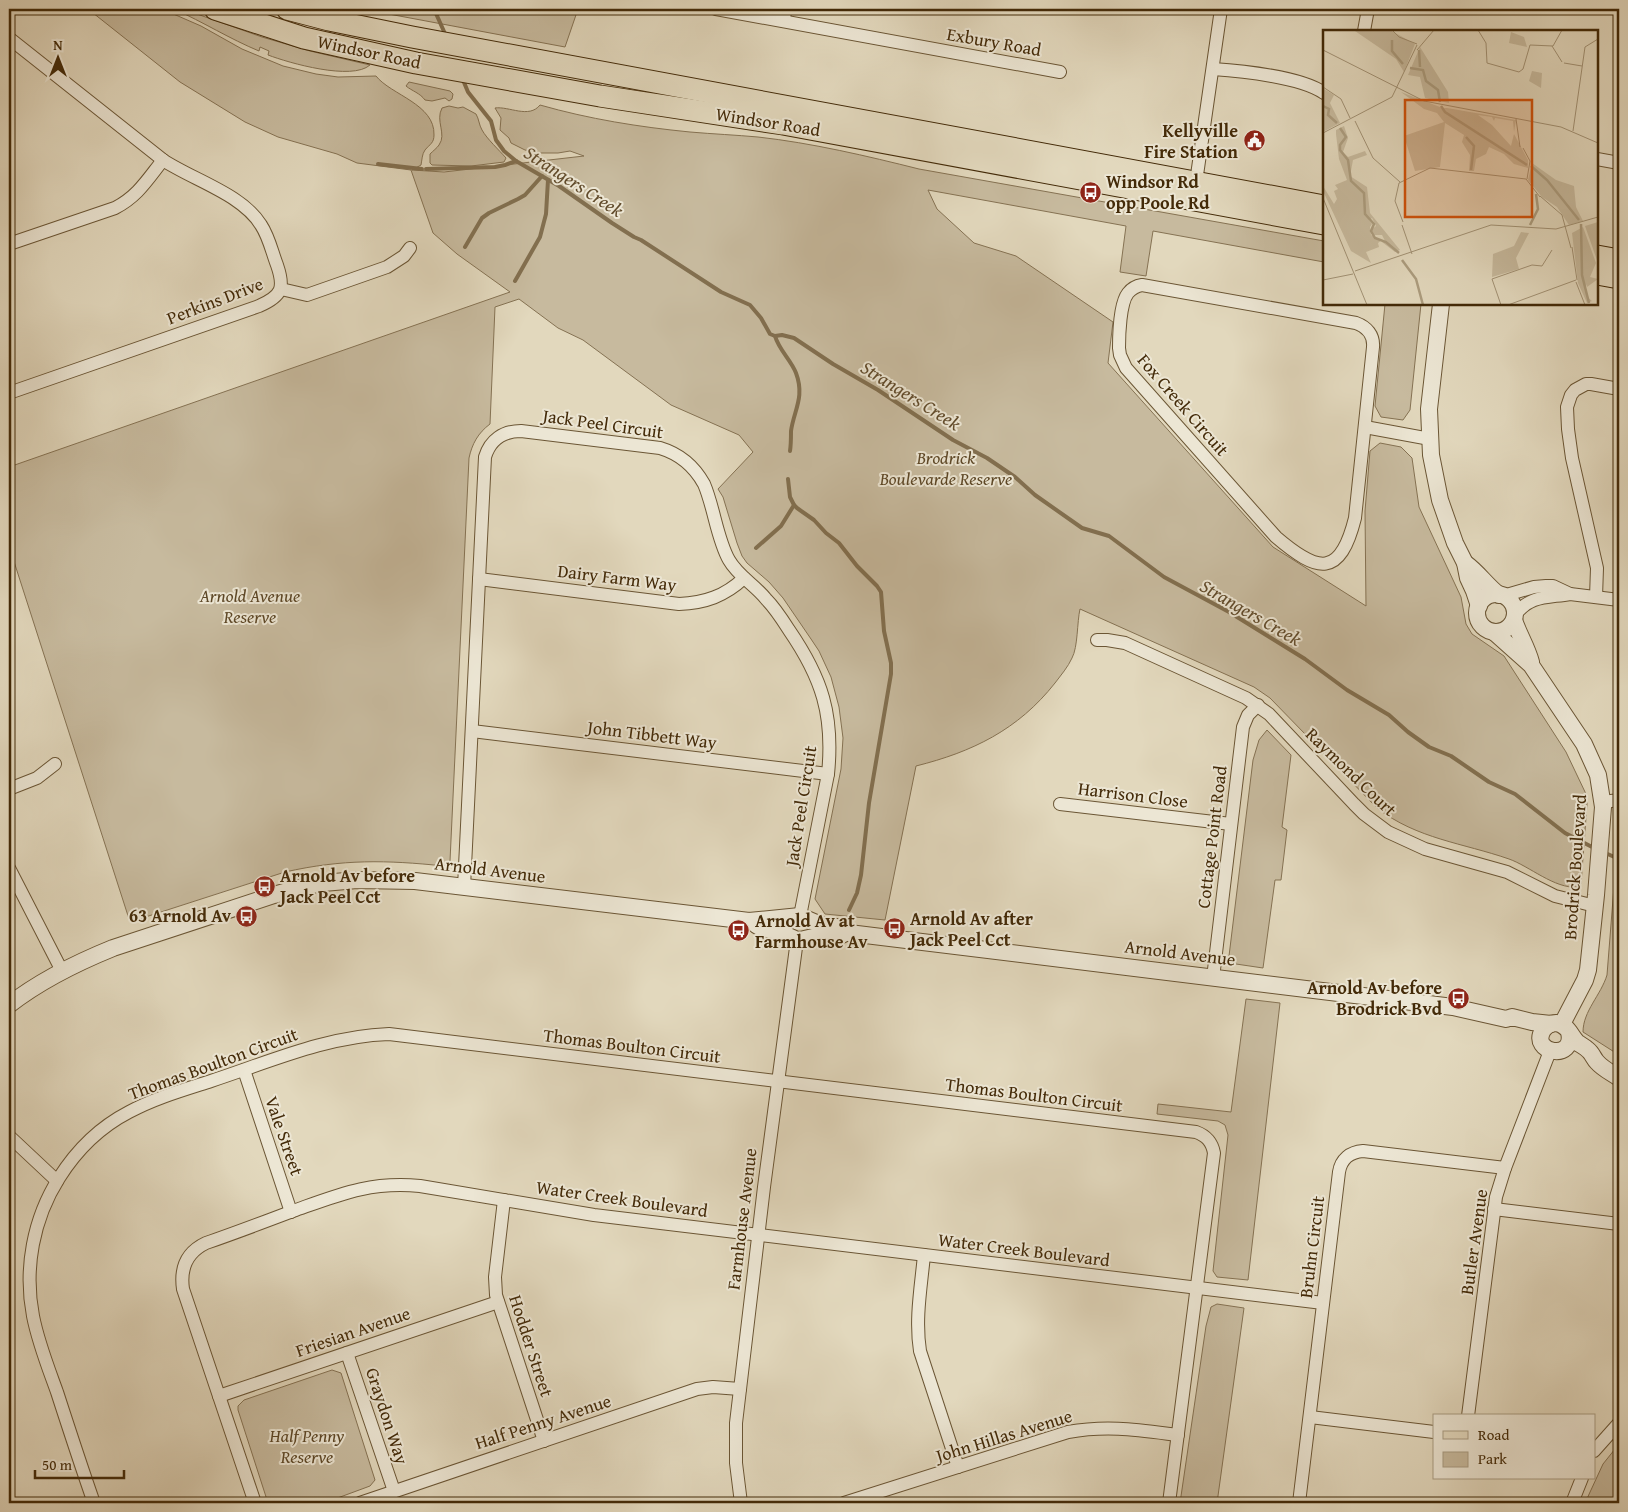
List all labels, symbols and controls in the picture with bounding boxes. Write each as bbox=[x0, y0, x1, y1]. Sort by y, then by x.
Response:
street label: Exbury Road bbox=[945, 20, 1044, 63]
street label: Windsor Road bbox=[315, 27, 424, 76]
inset map bbox=[1323, 30, 1598, 305]
north arrow bbox=[32, 32, 82, 82]
text: N bbox=[53, 35, 63, 55]
street label: Windsor Road bbox=[714, 100, 823, 143]
place label: Kellyville Fire Station bbox=[1144, 117, 1238, 165]
public building icon: Kellyville Fire Station bbox=[1242, 129, 1266, 153]
water label: Strangers Creek bbox=[519, 138, 629, 224]
place label: Windsor Rd opp Poole Rd bbox=[1106, 168, 1210, 216]
bus stop icon: Windsor Rd opp Poole Rd bbox=[1078, 180, 1102, 204]
street label: Perkins Drive bbox=[163, 270, 267, 331]
street label: Fox Creek Circuit bbox=[1131, 347, 1236, 462]
water label: Strangers Creek bbox=[855, 353, 967, 437]
street label: Jack Peel Circuit bbox=[539, 401, 666, 445]
park label: Brodrick Boulevarde Reserve bbox=[879, 444, 1012, 492]
street label: Dairy Farm Way bbox=[556, 557, 678, 598]
water label: Strangers Creek bbox=[1195, 572, 1307, 653]
park label: Arnold Avenue Reserve bbox=[199, 582, 300, 630]
street label: John Tibbett Way bbox=[584, 713, 718, 756]
street label: Raymond Court bbox=[1300, 721, 1404, 823]
street label: Jack Peel Circuit bbox=[777, 743, 823, 870]
street label: Cottage Point Road bbox=[1189, 764, 1234, 910]
street label: Harrison Close bbox=[1077, 774, 1189, 815]
street label: Brodrick Boulevard bbox=[1556, 793, 1593, 941]
street label: Arnold Avenue bbox=[433, 849, 547, 890]
place label: Arnold Av before Jack Peel Cct bbox=[277, 862, 415, 910]
bus stop icon: Arnold Av before Jack Peel Cct bbox=[252, 874, 276, 898]
place label: 63 Arnold Av bbox=[129, 902, 232, 929]
bus stop icon: 63 Arnold Av bbox=[235, 904, 259, 928]
place label: Arnold Av after Jack Peel Cct bbox=[907, 905, 1034, 953]
place label: Arnold Av at Farmhouse Av bbox=[755, 907, 868, 955]
bus stop icon: Arnold Av after Jack Peel Cct bbox=[882, 917, 906, 941]
bus stop icon: Arnold Av at Farmhouse Av bbox=[727, 919, 751, 943]
street label: Arnold Avenue bbox=[1123, 932, 1237, 973]
place label: Arnold Av before Brodrick Bvd bbox=[1307, 974, 1443, 1022]
bus stop icon: Arnold Av before Brodrick Bvd bbox=[1446, 986, 1470, 1010]
street label: Thomas Boulton Circuit bbox=[124, 1020, 302, 1107]
street label: Thomas Boulton Circuit bbox=[542, 1021, 723, 1070]
street label: Thomas Boulton Circuit bbox=[944, 1070, 1125, 1119]
street label: Vale Street bbox=[258, 1093, 311, 1180]
street label: Farmhouse Avenue bbox=[719, 1147, 764, 1291]
street label: Water Creek Boulevard bbox=[535, 1173, 710, 1224]
street label: Butler Avenue bbox=[1453, 1187, 1494, 1297]
street label: Bruhn Circuit bbox=[1292, 1194, 1331, 1300]
street label: Water Creek Boulevard bbox=[937, 1226, 1112, 1273]
street label: Hodder Street bbox=[502, 1291, 561, 1401]
street label: Friesian Avenue bbox=[292, 1299, 414, 1364]
street label: Graydon Way bbox=[359, 1364, 416, 1468]
street label: Half Penny Avenue bbox=[471, 1387, 614, 1456]
street label: John Hillas Avenue bbox=[931, 1402, 1075, 1470]
legend bbox=[1433, 1414, 1596, 1480]
park label: Half Penny Reserve bbox=[269, 1422, 345, 1470]
text: Road bbox=[1478, 1424, 1509, 1445]
scale bar bbox=[35, 1447, 124, 1479]
text: Park bbox=[1478, 1448, 1507, 1469]
text: 50 m bbox=[42, 1454, 73, 1475]

